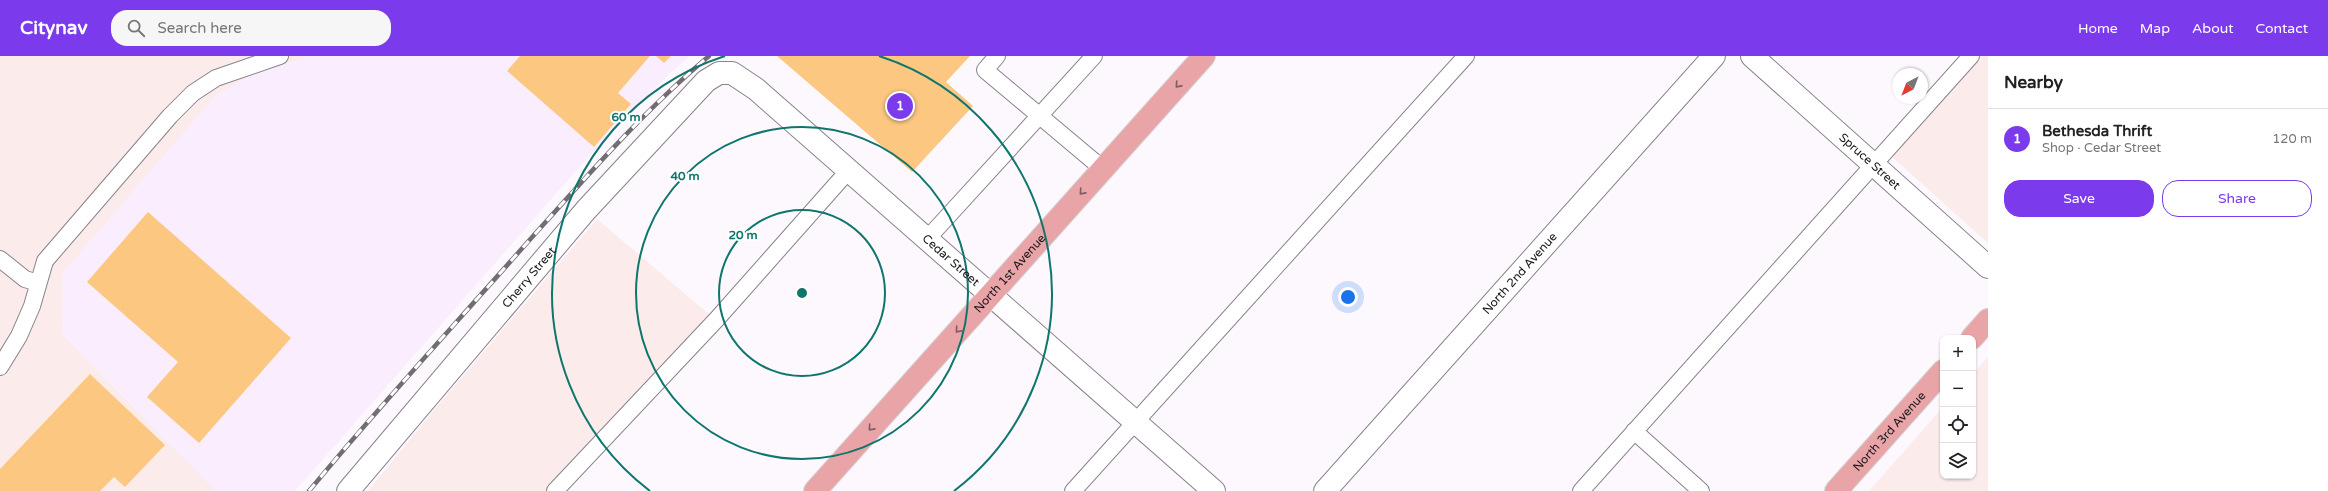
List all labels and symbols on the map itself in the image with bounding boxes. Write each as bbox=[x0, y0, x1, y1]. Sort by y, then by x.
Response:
north arrow bbox=[1892, 68, 1928, 104]
one-way arrow bbox=[1176, 80, 1183, 88]
pin: 1 bbox=[887, 91, 913, 121]
text: 60 m bbox=[611, 110, 641, 124]
street label: Spruce Street bbox=[1836, 130, 1904, 193]
text: 40 m bbox=[670, 169, 700, 183]
one-way arrow bbox=[1079, 187, 1087, 195]
text: 20 m bbox=[728, 228, 758, 242]
street label: North 2nd Avenue bbox=[1479, 229, 1560, 317]
street label: Cedar Street bbox=[920, 231, 983, 289]
street label: North 1st Avenue bbox=[971, 231, 1048, 315]
street label: Cherry Street bbox=[499, 244, 559, 311]
centre of rings bbox=[795, 286, 809, 300]
your location bbox=[1338, 287, 1358, 307]
one-way arrow bbox=[956, 326, 963, 333]
street label: North 3rd Avenue bbox=[1850, 388, 1929, 474]
one-way arrow bbox=[869, 423, 876, 430]

